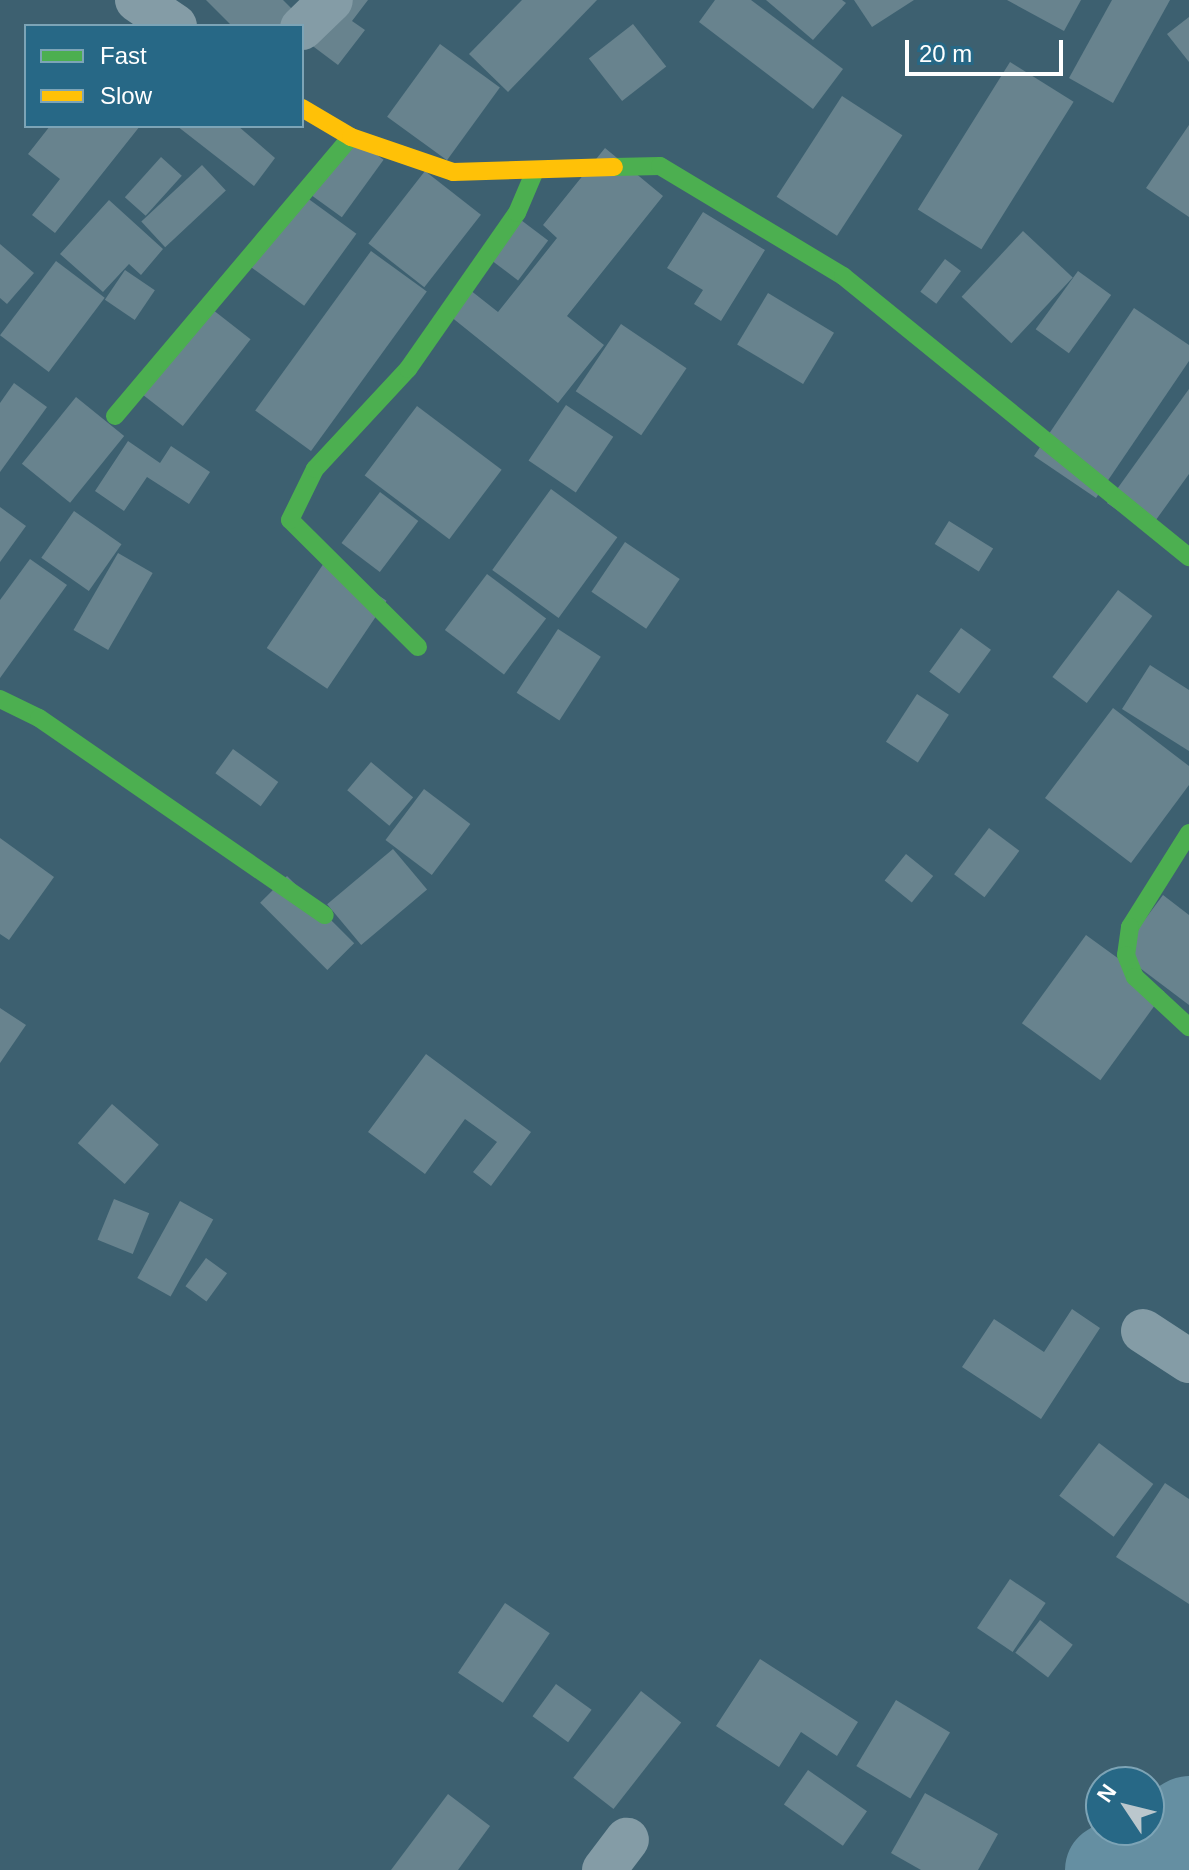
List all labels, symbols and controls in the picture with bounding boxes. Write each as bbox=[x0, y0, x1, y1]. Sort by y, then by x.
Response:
legend bbox=[24, 24, 304, 128]
scale bar bbox=[909, 24, 1067, 74]
text: 20 m bbox=[919, 40, 972, 67]
text: Fast bbox=[100, 42, 147, 69]
text: Slow bbox=[100, 82, 152, 109]
north arrow bbox=[1085, 1766, 1165, 1846]
text: N bbox=[1092, 1779, 1121, 1807]

